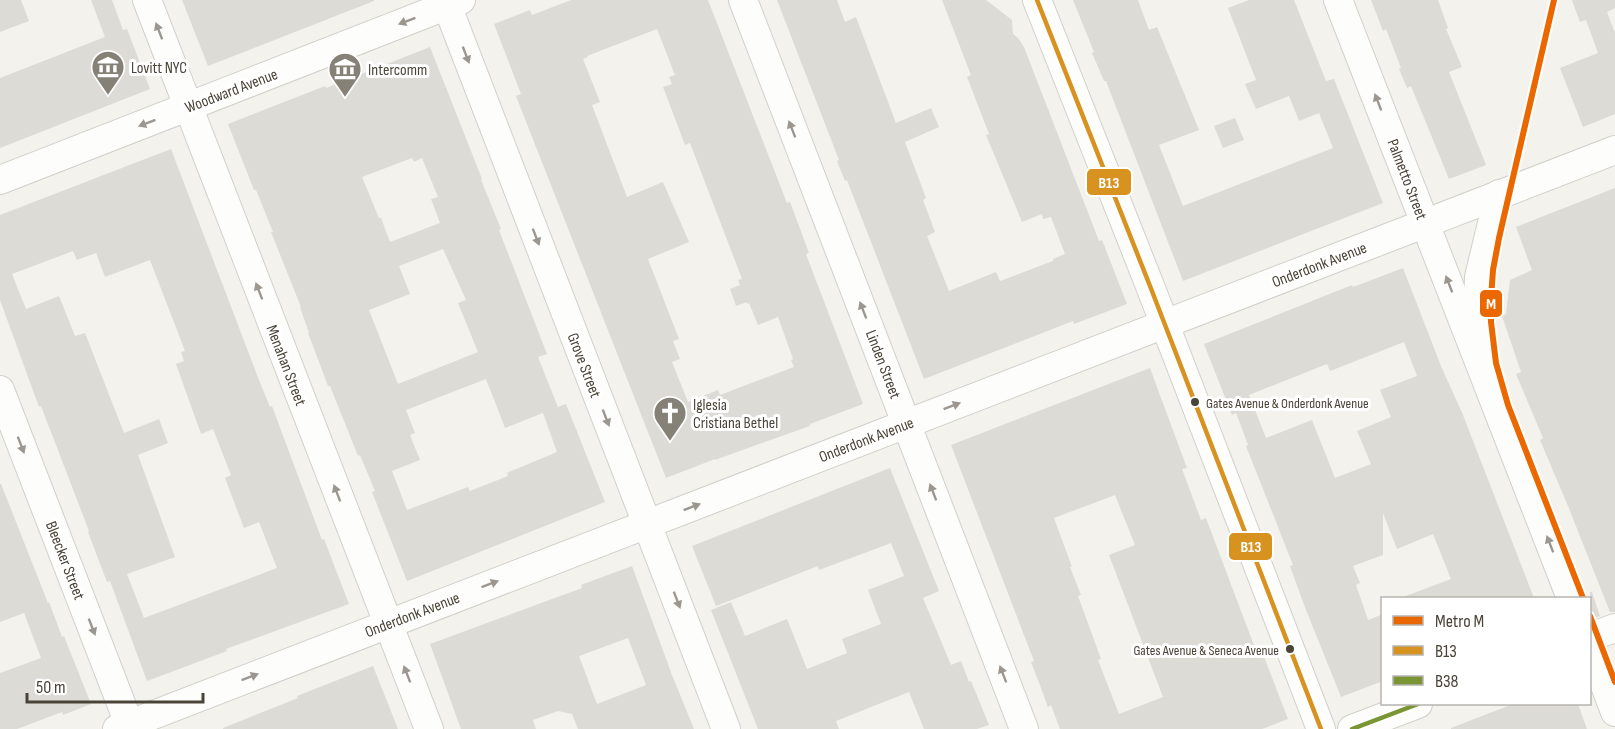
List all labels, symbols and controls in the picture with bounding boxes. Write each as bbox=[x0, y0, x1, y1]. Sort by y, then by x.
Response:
one-way arrow bbox=[398, 17, 416, 27]
one-way arrow bbox=[153, 22, 163, 40]
one-way arrow bbox=[461, 46, 471, 64]
museum icon: Lovitt NYC bbox=[90, 49, 126, 96]
museum icon: Intercomm bbox=[327, 51, 363, 98]
place label: Lovitt NYC bbox=[131, 59, 187, 78]
place label: Intercomm bbox=[368, 61, 427, 80]
street label: Woodward Avenue bbox=[183, 65, 281, 118]
one-way arrow bbox=[1373, 93, 1382, 111]
one-way arrow bbox=[137, 118, 155, 128]
one-way arrow bbox=[787, 119, 797, 137]
street label: Palmetto Street bbox=[1383, 136, 1431, 223]
line badge: B13 bbox=[1086, 168, 1132, 196]
text: B13 bbox=[1098, 174, 1120, 193]
one-way arrow bbox=[531, 228, 541, 246]
street label: Onderdonk Avenue bbox=[1269, 239, 1370, 292]
one-way arrow bbox=[1444, 275, 1453, 293]
one-way arrow bbox=[254, 282, 264, 300]
line badge: M bbox=[1479, 289, 1503, 318]
text: M bbox=[1486, 295, 1496, 314]
one-way arrow bbox=[857, 301, 867, 319]
street label: Menahan Street bbox=[261, 322, 310, 409]
street label: Linden Street bbox=[861, 328, 904, 402]
street label: Grove Street bbox=[563, 331, 605, 401]
church icon: Iglesia Cristiana Bethel bbox=[652, 395, 688, 442]
place label: Gates Avenue & Onderdonk Avenue bbox=[1206, 395, 1369, 412]
place label: Iglesia Cristiana Bethel bbox=[693, 396, 778, 433]
marker: Gates Avenue & Onderdonk Avenue bbox=[1189, 396, 1201, 408]
one-way arrow bbox=[943, 401, 961, 410]
one-way arrow bbox=[601, 410, 611, 428]
street label: Onderdonk Avenue bbox=[816, 414, 917, 467]
one-way arrow bbox=[17, 436, 26, 454]
one-way arrow bbox=[332, 483, 342, 501]
one-way arrow bbox=[927, 483, 937, 501]
one-way arrow bbox=[683, 501, 701, 511]
street label: Bleecker Street bbox=[41, 519, 88, 603]
line badge: B13 bbox=[1228, 532, 1273, 561]
one-way arrow bbox=[1545, 535, 1554, 553]
text: B13 bbox=[1240, 538, 1262, 557]
one-way arrow bbox=[481, 579, 499, 588]
street label: Onderdonk Avenue bbox=[362, 589, 463, 642]
one-way arrow bbox=[672, 591, 682, 609]
legend bbox=[1381, 597, 1591, 705]
text: Metro M bbox=[1435, 611, 1484, 632]
one-way arrow bbox=[87, 618, 97, 636]
text: B13 bbox=[1435, 641, 1457, 662]
place label: Gates Avenue & Seneca Avenue bbox=[1133, 642, 1279, 659]
marker: Gates Avenue & Seneca Avenue bbox=[1284, 643, 1296, 655]
one-way arrow bbox=[402, 665, 412, 683]
one-way arrow bbox=[998, 665, 1008, 683]
scale bar bbox=[27, 666, 202, 704]
text: B38 bbox=[1435, 671, 1459, 692]
one-way arrow bbox=[241, 672, 259, 682]
text: 50 m bbox=[36, 677, 66, 698]

